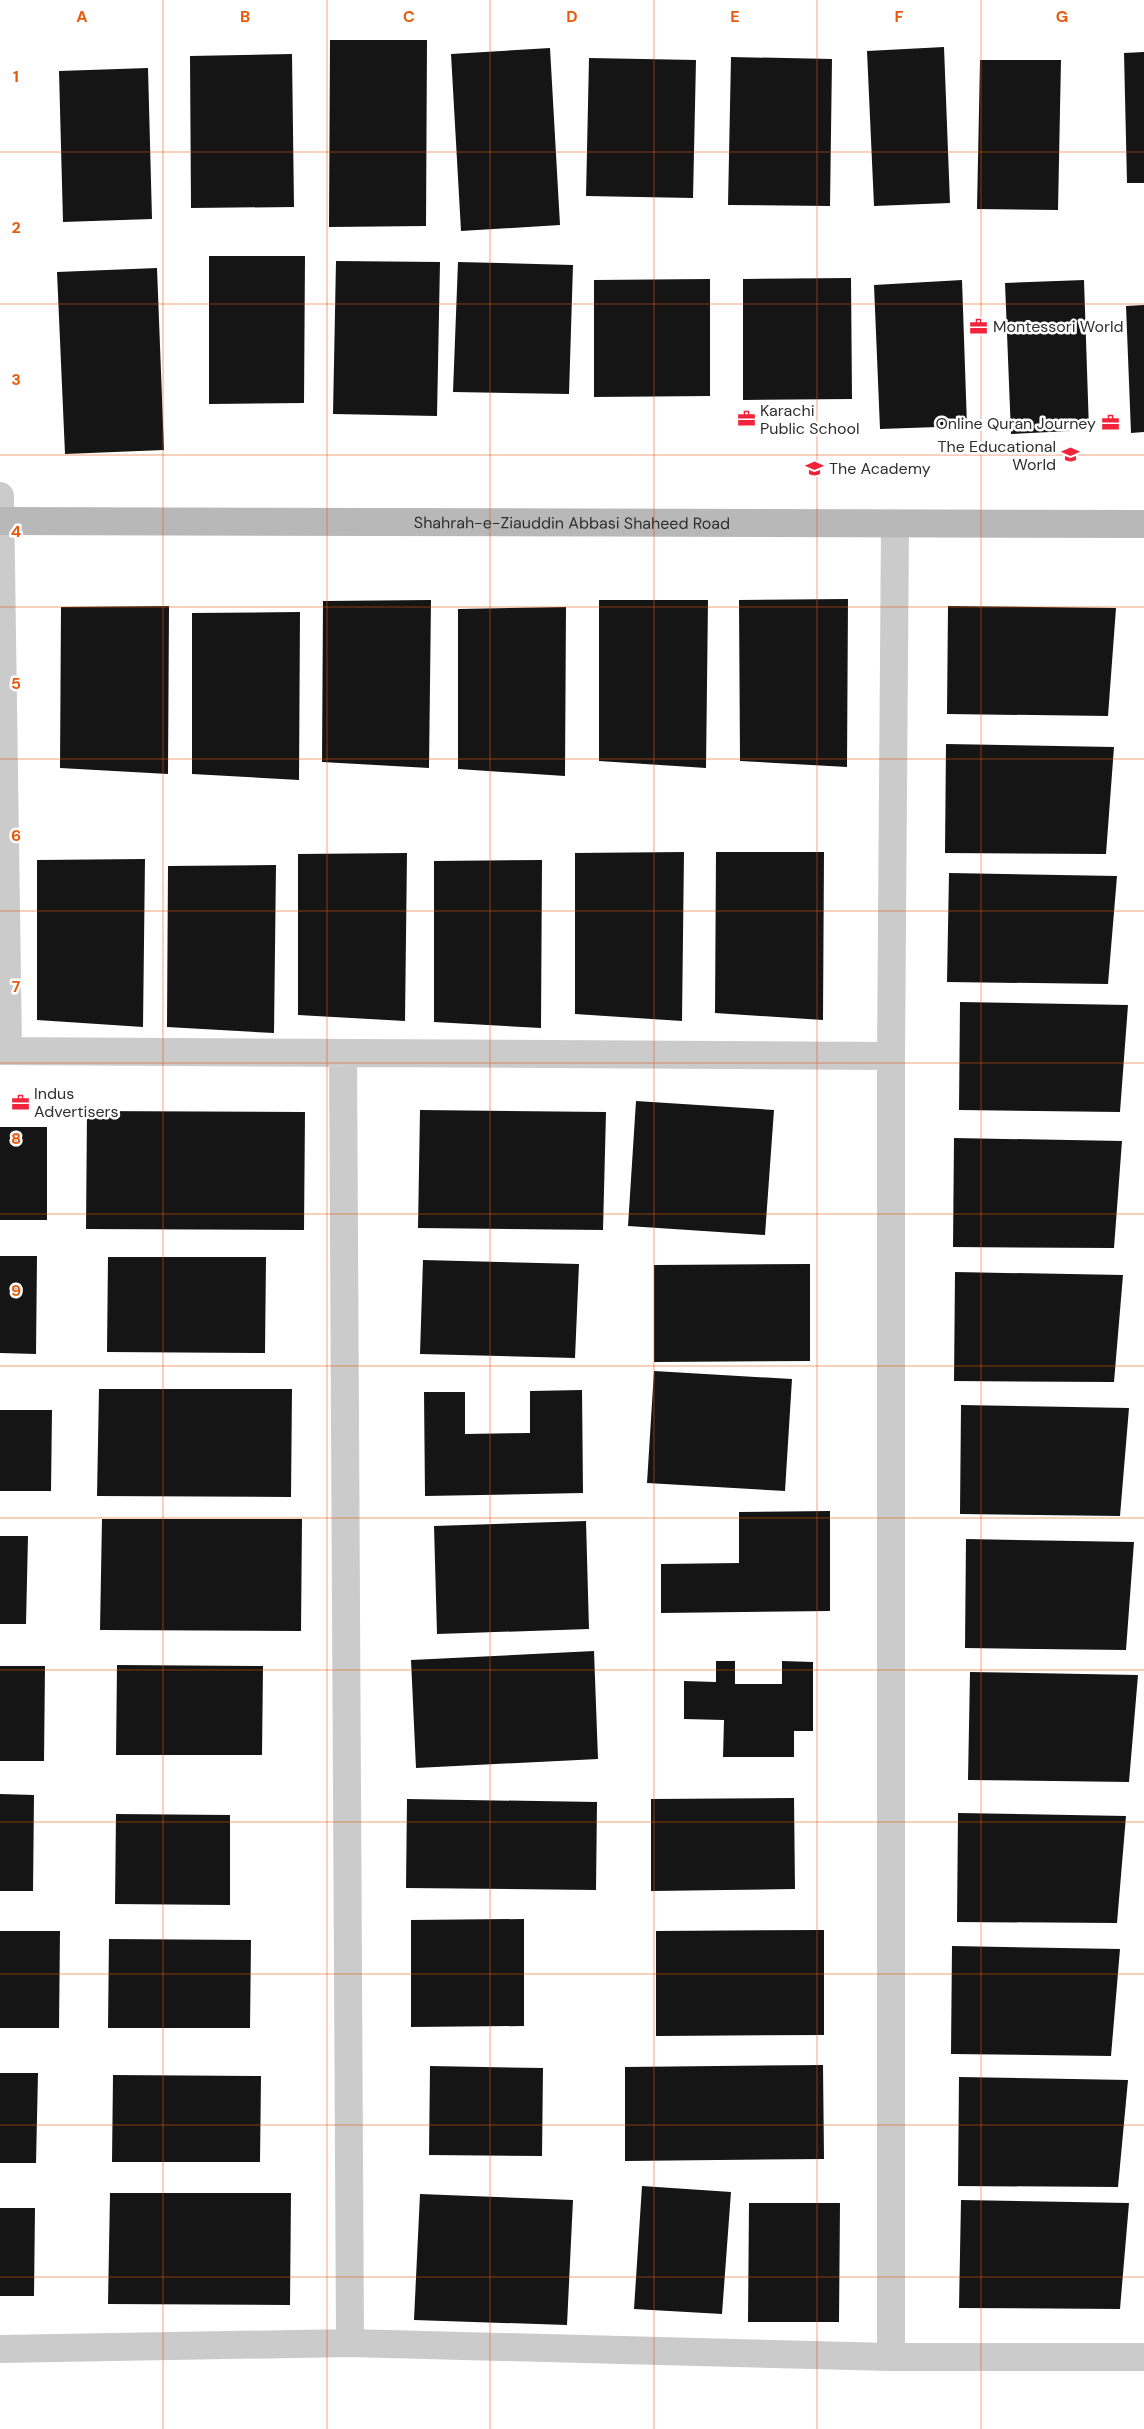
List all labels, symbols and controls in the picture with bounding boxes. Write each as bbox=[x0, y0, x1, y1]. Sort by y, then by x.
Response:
text: A bbox=[76, 6, 88, 27]
text: B bbox=[240, 6, 250, 27]
text: C bbox=[403, 6, 415, 27]
text: D bbox=[566, 6, 578, 27]
text: E bbox=[730, 6, 740, 27]
text: F bbox=[895, 6, 904, 27]
text: G bbox=[1056, 6, 1068, 27]
text: 1 bbox=[13, 66, 19, 87]
text: 2 bbox=[11, 217, 21, 238]
office icon: Montessori World bbox=[969, 316, 989, 336]
place label: Montessori World bbox=[993, 316, 1124, 337]
text: 3 bbox=[11, 369, 21, 390]
place label: Karachi Public School bbox=[760, 400, 859, 439]
office icon: Karachi Public School bbox=[736, 409, 756, 429]
place label: Online Quran Journey bbox=[935, 413, 1096, 434]
office icon: Online Quran Journey bbox=[1100, 413, 1120, 433]
place label: The Educational World bbox=[938, 436, 1056, 475]
school or university icon: The Educational World bbox=[1060, 445, 1080, 465]
school or university icon: The Academy bbox=[805, 458, 825, 478]
place label: The Academy bbox=[829, 458, 931, 479]
street label: Shahrah-e-Ziauddin Abbasi Shaheed Road bbox=[414, 512, 730, 533]
text: 4 bbox=[11, 521, 21, 542]
text: 5 bbox=[11, 673, 21, 694]
text: 6 bbox=[11, 825, 21, 846]
text: 7 bbox=[12, 976, 21, 997]
place label: Indus Advertisers bbox=[34, 1083, 118, 1122]
office icon: Indus Advertisers bbox=[10, 1092, 30, 1112]
text: 8 bbox=[11, 1128, 21, 1149]
text: 9 bbox=[11, 1280, 21, 1301]

